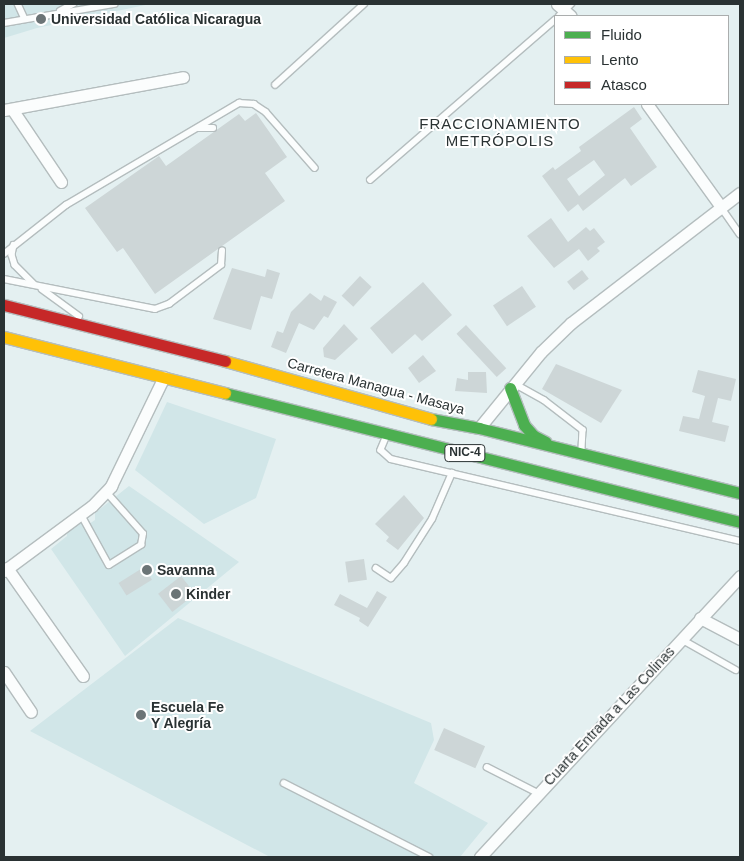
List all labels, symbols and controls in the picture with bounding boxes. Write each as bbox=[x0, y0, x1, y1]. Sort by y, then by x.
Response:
place label: Universidad Católica Nicaragua bbox=[51, 11, 261, 27]
marker: Universidad Católica Nicaragua bbox=[35, 13, 47, 25]
legend bbox=[554, 15, 729, 105]
text: Fluido bbox=[601, 26, 642, 43]
text: Lento bbox=[601, 51, 639, 68]
text: Atasco bbox=[601, 76, 647, 93]
district label: FRACCIONAMIENTO METRÓPOLIS bbox=[417, 114, 583, 149]
street label: Carretera Managua - Masaya bbox=[286, 354, 466, 418]
road number: NIC-4 bbox=[444, 443, 486, 462]
place label: Savanna bbox=[157, 562, 215, 578]
marker: Savanna bbox=[141, 564, 153, 576]
place label: Kinder bbox=[186, 586, 230, 602]
marker: Kinder bbox=[170, 588, 182, 600]
street label: Cuarta Entrada a Las Colinas bbox=[540, 643, 678, 789]
place label: Escuela Fe Y Alegría bbox=[151, 699, 224, 732]
marker: Escuela Fe Y Alegría bbox=[135, 709, 147, 721]

